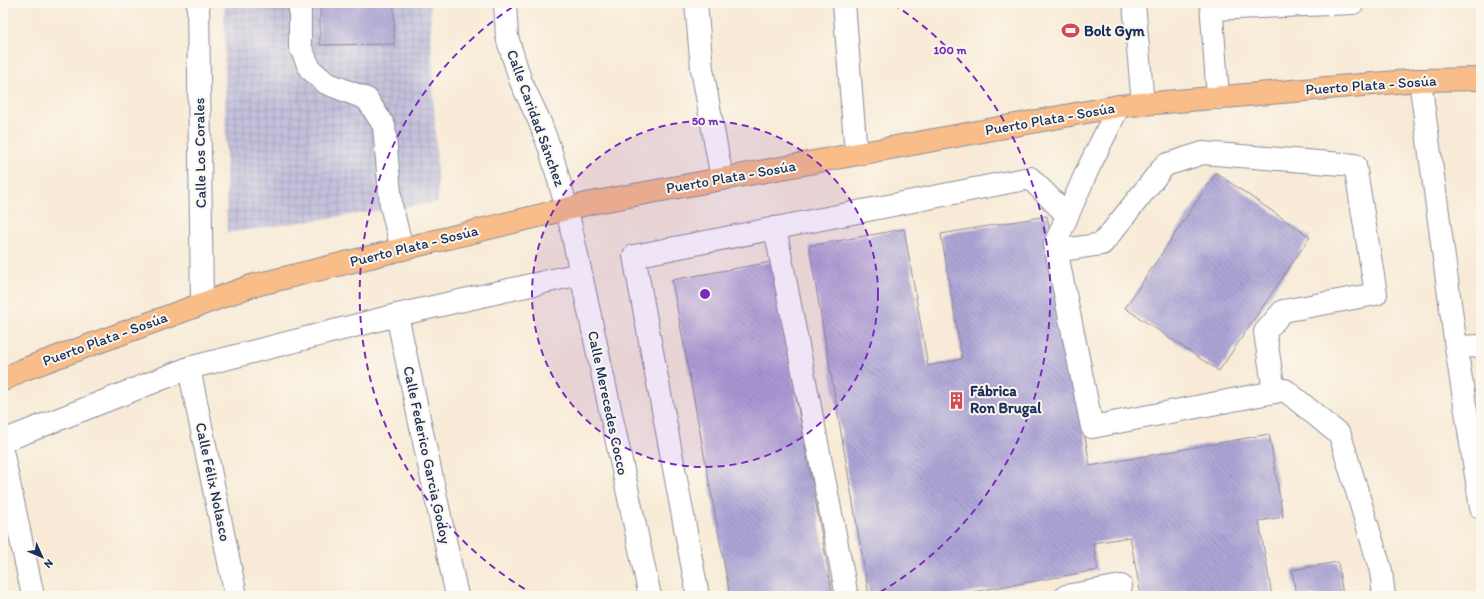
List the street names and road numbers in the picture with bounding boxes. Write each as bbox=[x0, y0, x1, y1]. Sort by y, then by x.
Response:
street label: Calle Caridad Sánchez bbox=[503, 47, 569, 189]
street label: Puerto Plata - Sosúa bbox=[1305, 71, 1438, 99]
street label: Calle Los Corales bbox=[190, 97, 210, 208]
street label: Puerto Plata - Sosúa bbox=[984, 99, 1117, 139]
street label: Puerto Plata - Sosúa bbox=[665, 157, 798, 197]
street label: Puerto Plata - Sosúa bbox=[348, 221, 480, 271]
street label: Puerto Plata - Sosúa bbox=[40, 308, 170, 370]
street label: Calle Merecedes Cocco bbox=[584, 329, 632, 477]
street label: Calle Federico Garcia Godoy bbox=[399, 364, 455, 546]
street label: Calle Félix Nolasco bbox=[192, 421, 234, 543]

